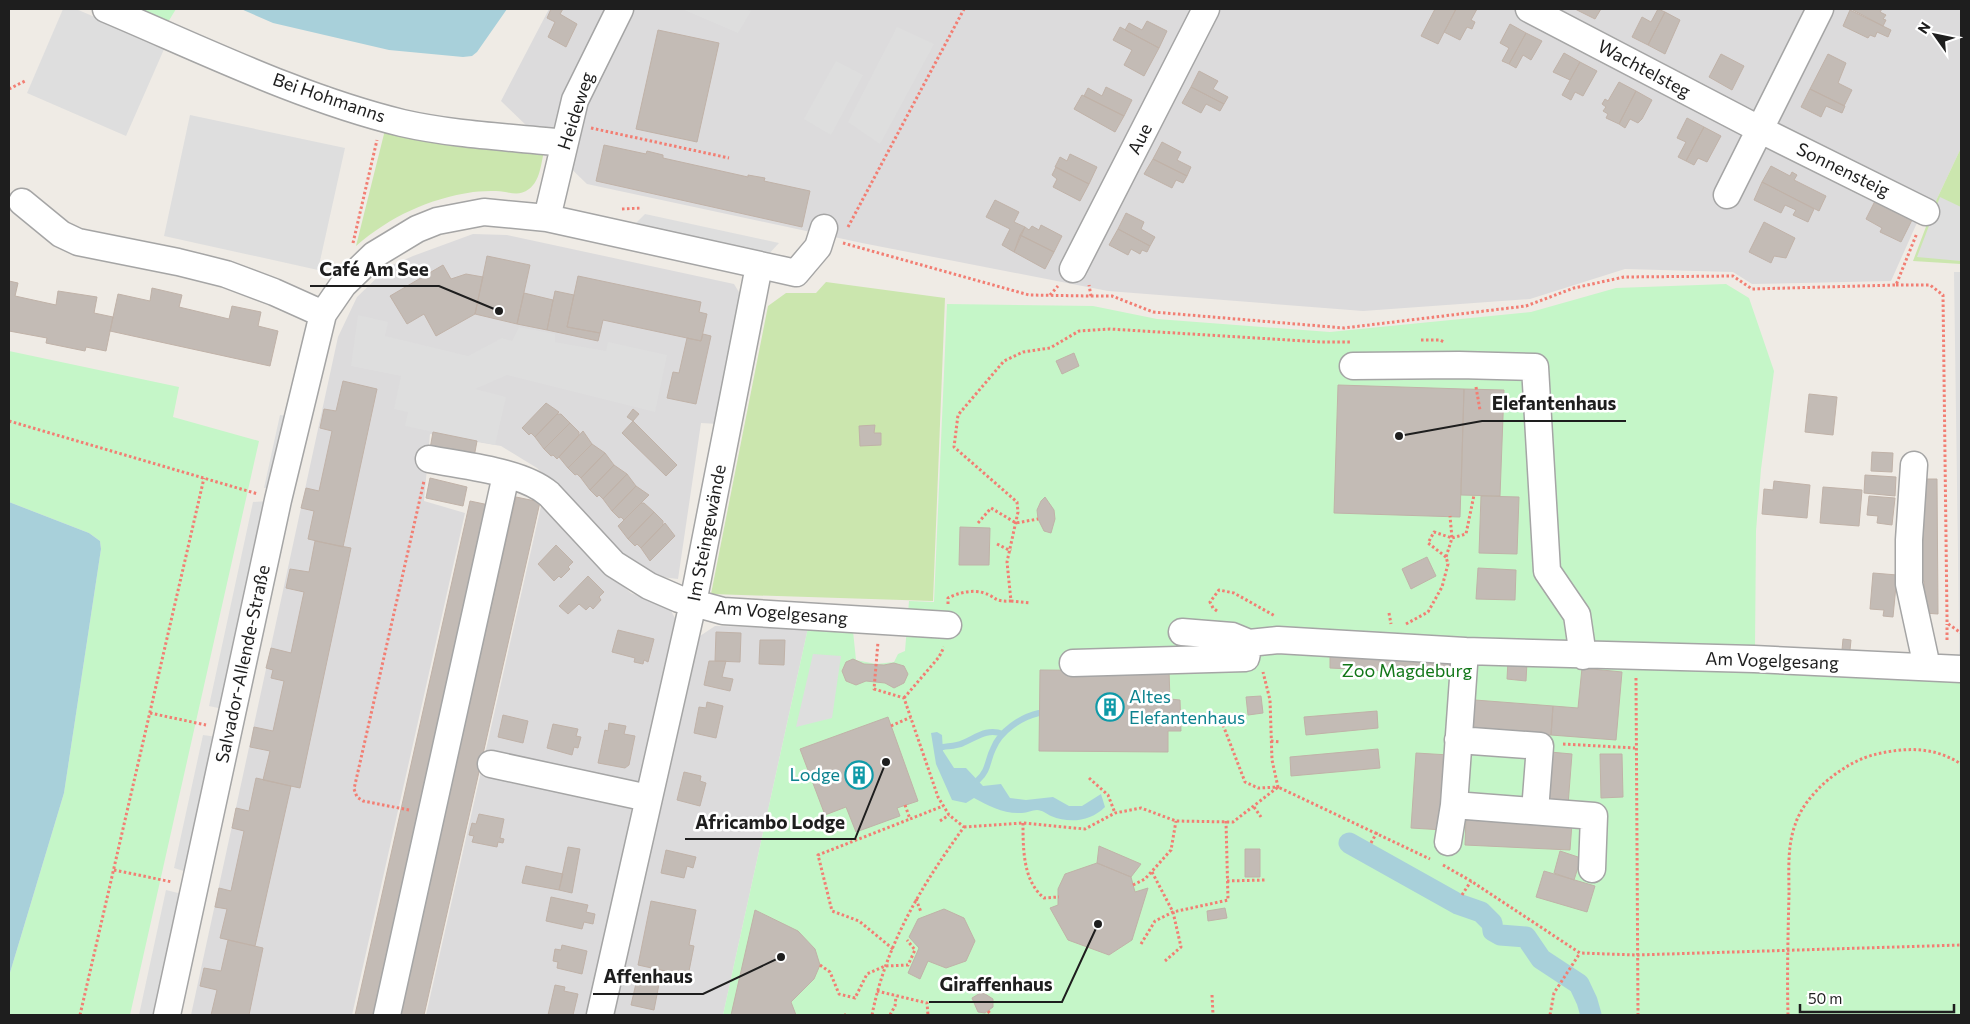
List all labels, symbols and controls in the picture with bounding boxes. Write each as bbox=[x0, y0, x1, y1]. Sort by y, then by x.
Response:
north arrow bbox=[1910, 10, 1960, 60]
text: N bbox=[1914, 19, 1934, 37]
street label: Wachtelsteg bbox=[1594, 34, 1695, 102]
street label: Bei Hohmanns bbox=[270, 67, 389, 127]
street label: Heideweg bbox=[552, 69, 598, 152]
street label: Aue bbox=[1122, 119, 1156, 158]
street label: Sonnensteig bbox=[1793, 137, 1894, 201]
callout: Café Am See bbox=[310, 252, 439, 286]
text: Café Am See bbox=[319, 257, 429, 280]
callout: Elefantenhaus bbox=[1482, 387, 1626, 421]
text: Elefantenhaus bbox=[1492, 391, 1616, 414]
street label: Im Steingewände bbox=[682, 463, 730, 603]
street label: Salvador-Allende-Straße bbox=[210, 563, 274, 765]
street label: Am Vogelgesang bbox=[713, 595, 849, 629]
street label: Am Vogelgesang bbox=[1705, 647, 1840, 673]
park label: Zoo Magdeburg bbox=[1342, 659, 1473, 681]
place label: Altes Elefantenhaus bbox=[1129, 685, 1245, 728]
building icon: Altes Elefantenhaus bbox=[1095, 692, 1125, 722]
building icon: Lodge bbox=[844, 760, 874, 790]
place label: Lodge bbox=[789, 763, 840, 785]
callout: Africambo Lodge bbox=[685, 805, 855, 839]
text: Africambo Lodge bbox=[695, 810, 845, 833]
callout: Affenhaus bbox=[593, 960, 703, 994]
text: Affenhaus bbox=[603, 964, 693, 987]
callout: Giraffenhaus bbox=[929, 968, 1062, 1002]
text: Giraffenhaus bbox=[939, 972, 1053, 995]
scale bar bbox=[1800, 982, 1954, 1014]
text: 50 m bbox=[1808, 989, 1842, 1007]

